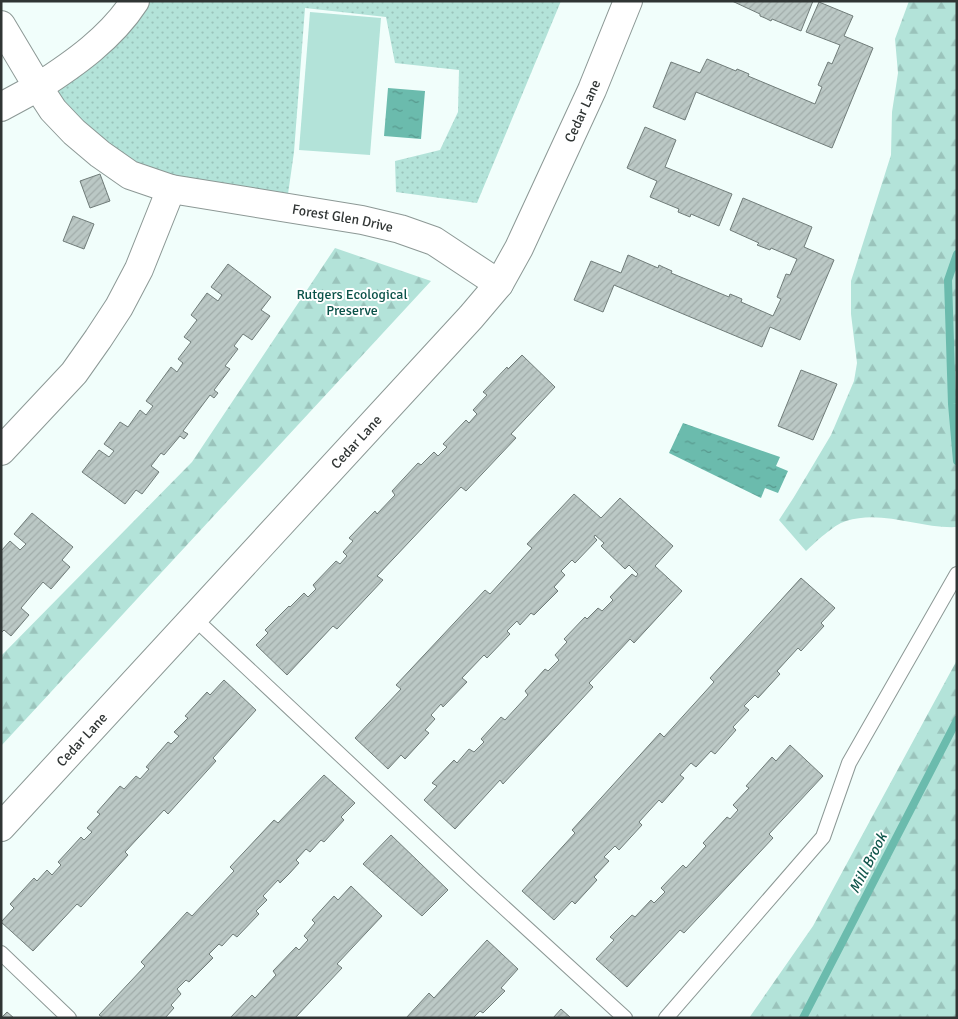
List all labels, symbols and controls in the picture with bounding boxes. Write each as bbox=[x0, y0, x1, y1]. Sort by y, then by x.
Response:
street label: Cedar Lane bbox=[561, 77, 604, 145]
street label: Forest Glen Drive bbox=[291, 200, 395, 236]
park label: Rutgers Ecological Preserve bbox=[296, 286, 408, 319]
street label: Cedar Lane bbox=[327, 411, 385, 472]
street label: Cedar Lane bbox=[53, 709, 111, 770]
water label: Mill Brook bbox=[845, 828, 892, 896]

